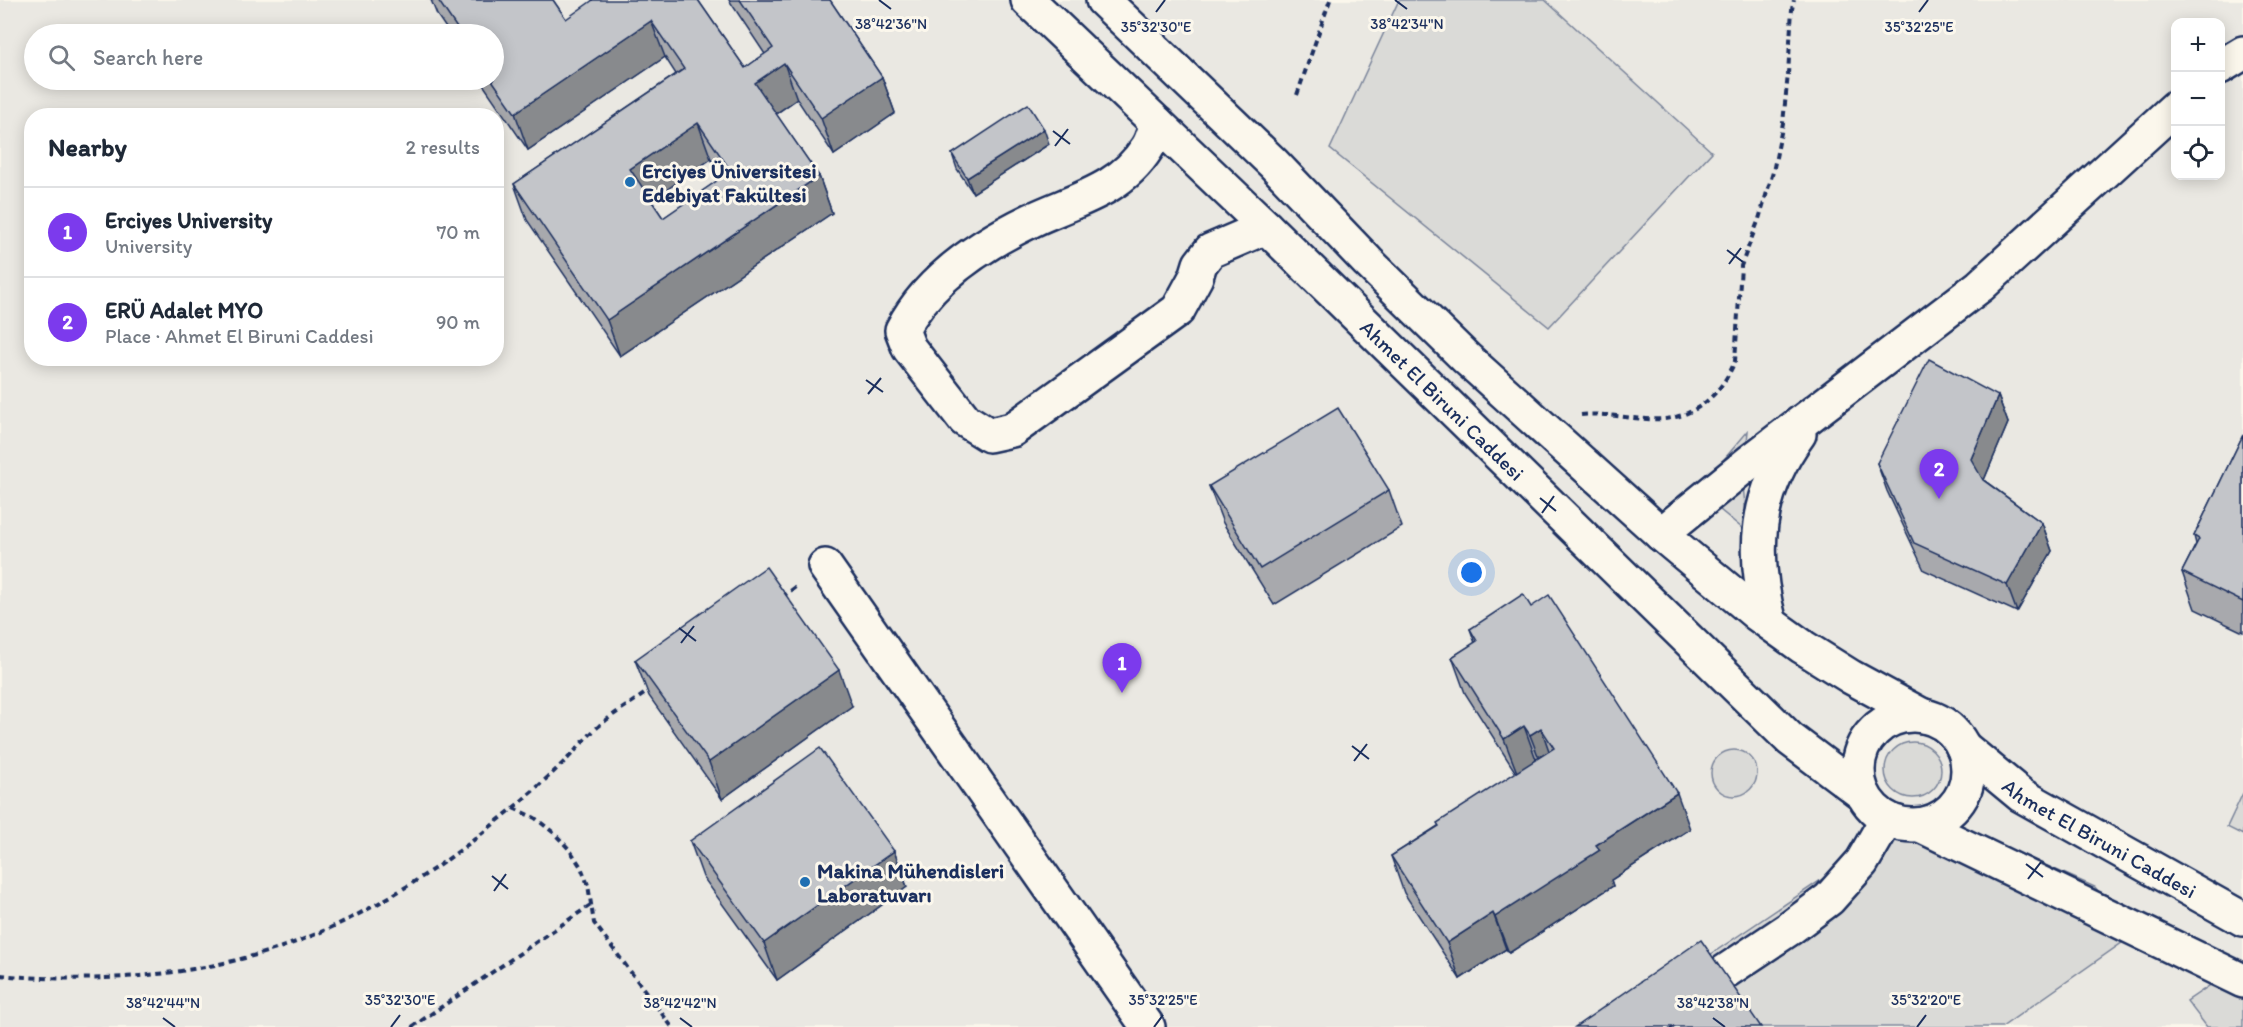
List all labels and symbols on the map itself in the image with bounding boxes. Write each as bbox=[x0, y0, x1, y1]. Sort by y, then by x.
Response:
text: 38°42'36"N bbox=[855, 15, 927, 33]
text: 38°42'34"N bbox=[1370, 15, 1444, 33]
text: 35°32'30"E bbox=[1121, 18, 1191, 36]
text: 35°32'25"E bbox=[1885, 18, 1953, 36]
place label: Erciyes Üniversitesi Edebiyat Fakültesi bbox=[642, 158, 817, 208]
marker: Erciyes Üniversitesi Edebiyat Fakültesi bbox=[623, 175, 637, 189]
street label: Ahmet El Biruni Caddesi bbox=[1356, 314, 1530, 485]
pin: 2 bbox=[1920, 450, 1958, 499]
your location bbox=[1457, 558, 1486, 587]
pin: 1 bbox=[1102, 644, 1142, 693]
street label: Ahmet El Biruni Caddesi bbox=[1998, 773, 2201, 903]
place label: Makina Mühendisleri Laboratuvarı bbox=[817, 858, 1004, 907]
marker: Makina Mühendisleri Laboratuvarı bbox=[798, 875, 812, 889]
text: 35°32'30"E bbox=[365, 991, 435, 1009]
text: 35°32'25"E bbox=[1129, 991, 1197, 1009]
text: 35°32'20"E bbox=[1891, 991, 1961, 1009]
text: 38°42'44"N bbox=[126, 994, 200, 1012]
text: 38°42'42"N bbox=[643, 994, 717, 1012]
text: 38°42'38"N bbox=[1677, 994, 1749, 1012]

